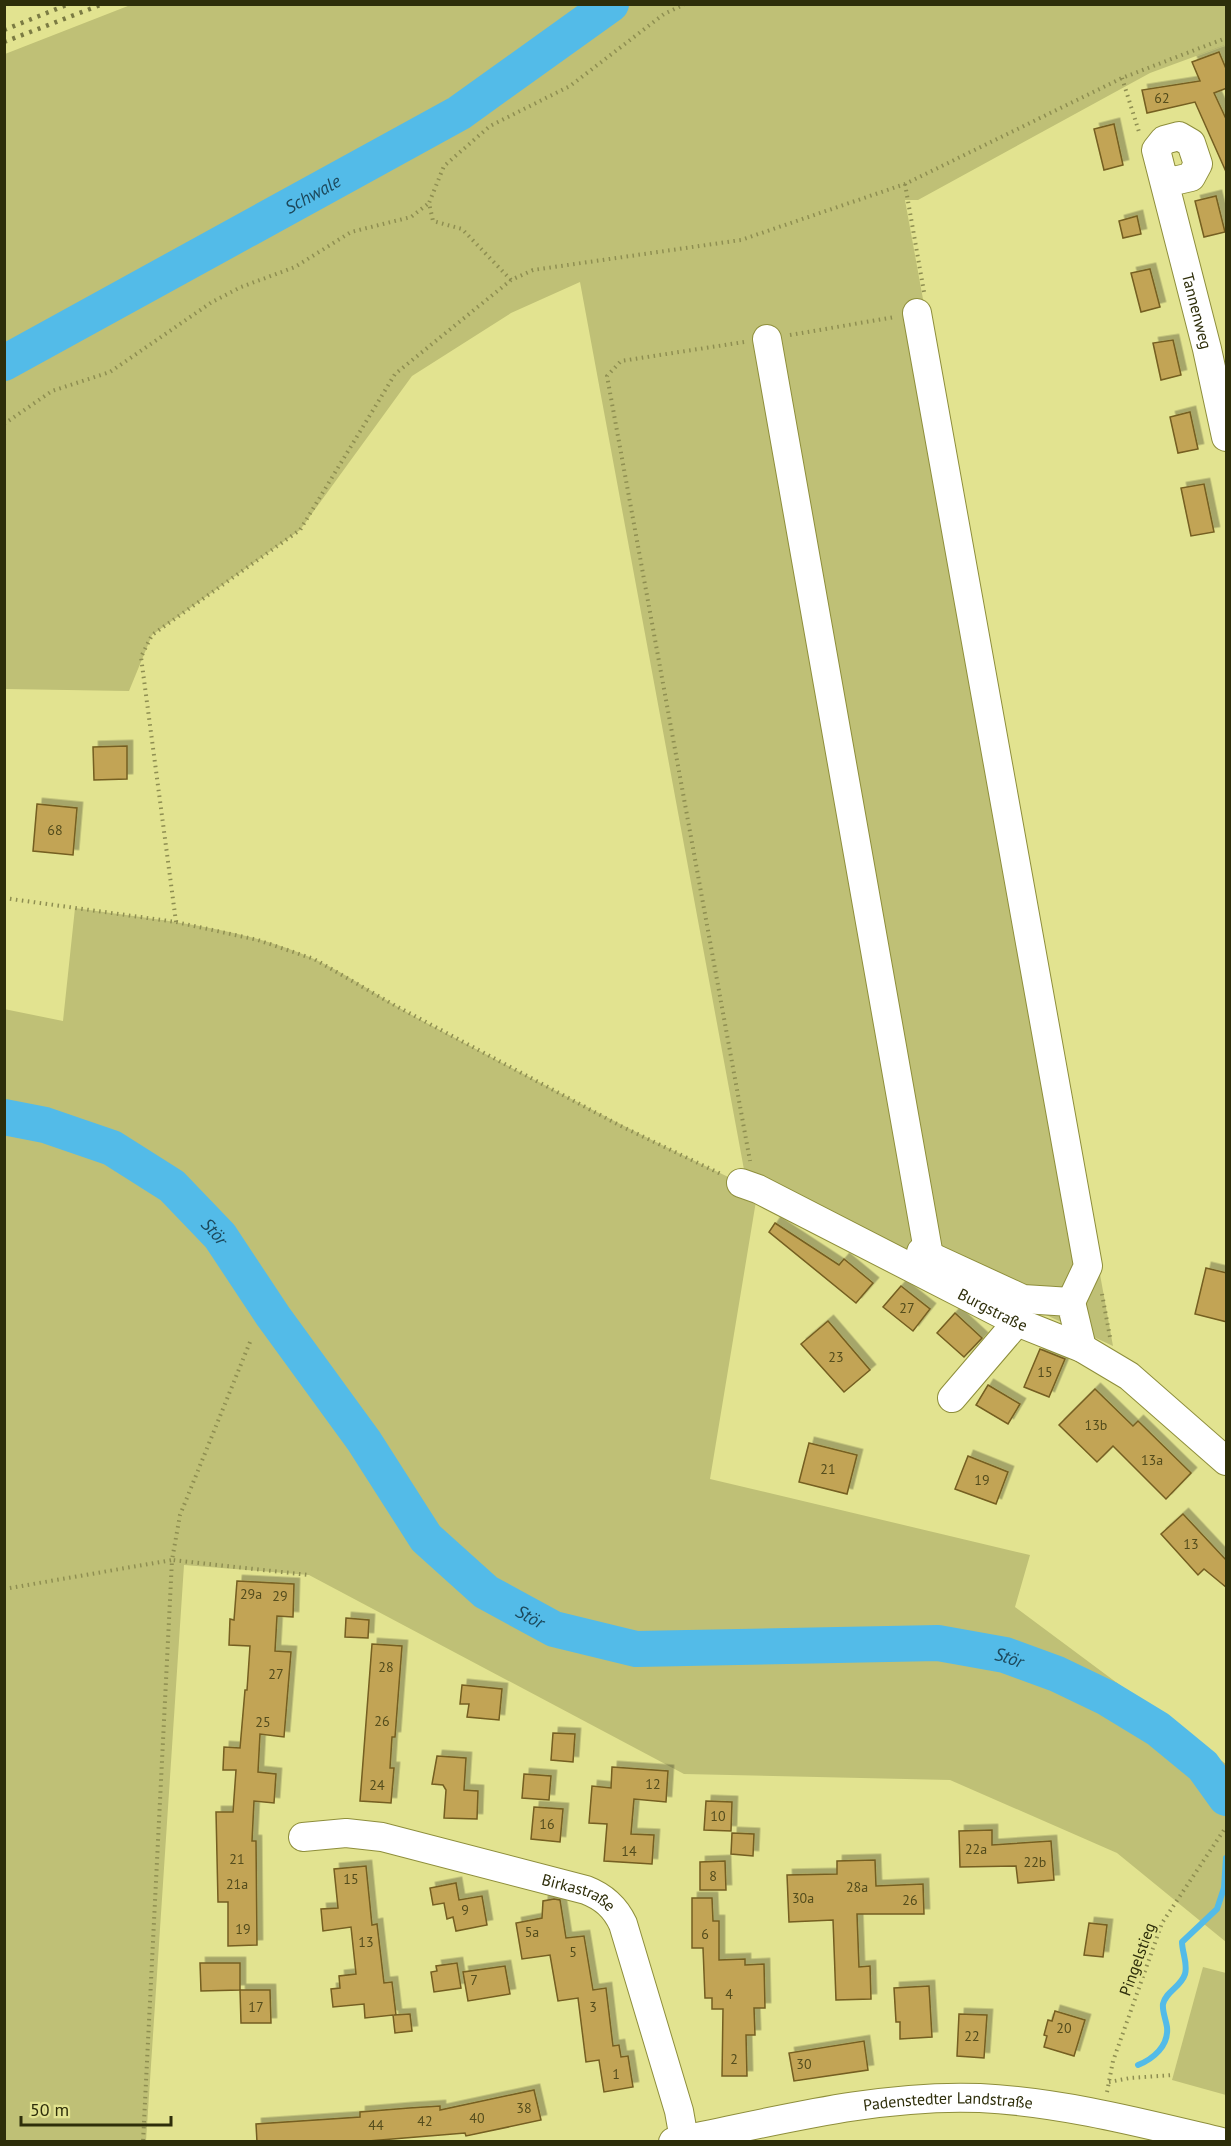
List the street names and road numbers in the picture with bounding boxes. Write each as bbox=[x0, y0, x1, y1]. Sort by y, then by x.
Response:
street label: Tannenweg bbox=[1178, 271, 1217, 351]
street label: Burgstraße bbox=[955, 1284, 1030, 1335]
street label: Birkastraße bbox=[540, 1869, 620, 1915]
street label: Pingelstieg bbox=[1115, 1920, 1159, 1998]
street label: Padenstedter Landstraße bbox=[862, 2088, 1034, 2115]

